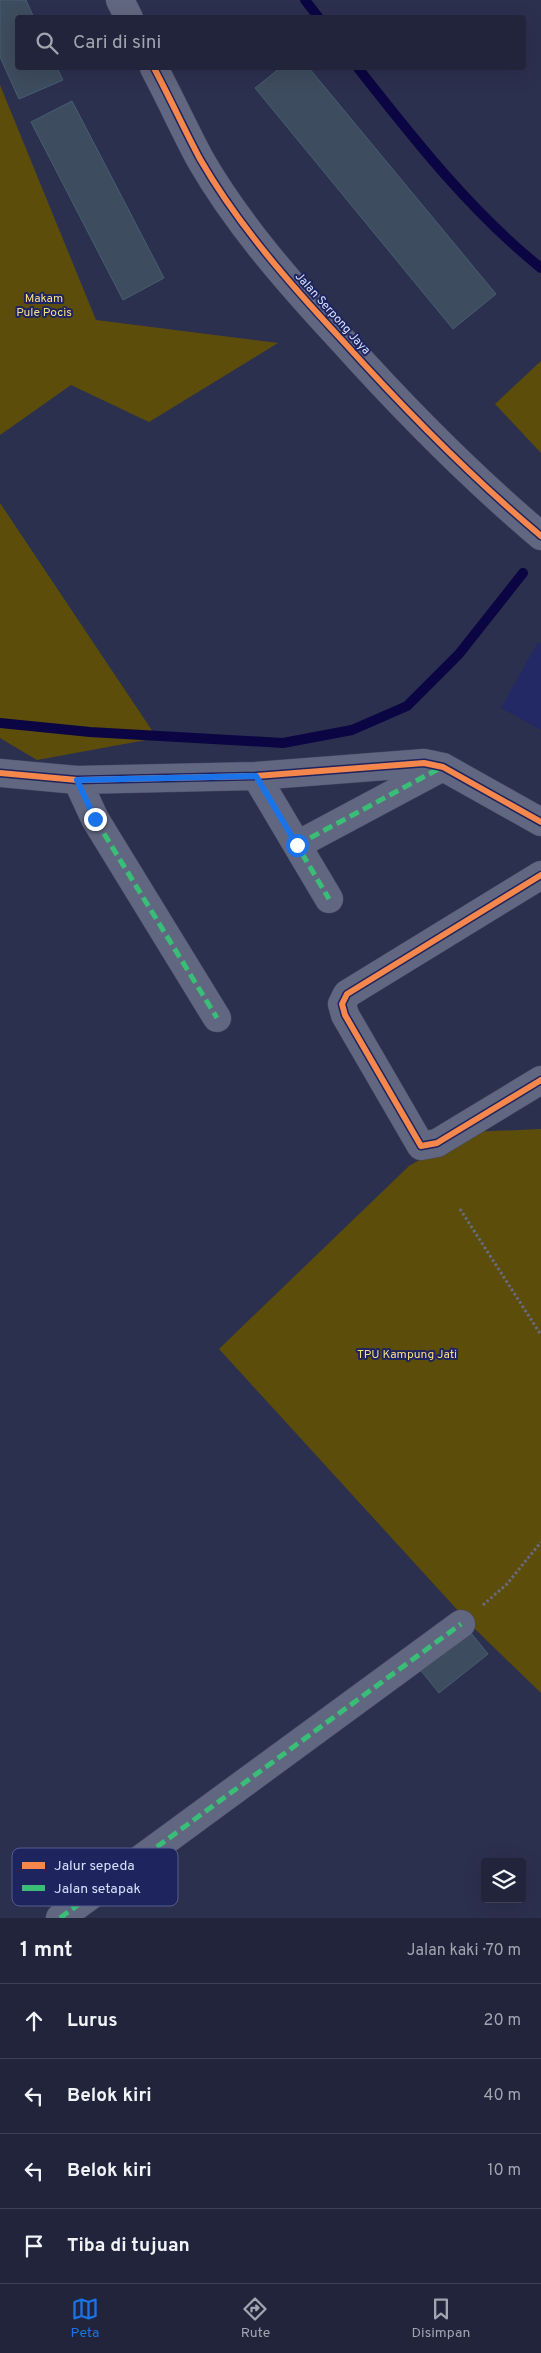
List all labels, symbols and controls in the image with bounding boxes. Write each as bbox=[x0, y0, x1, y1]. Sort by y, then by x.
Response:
search box bbox=[15, 15, 526, 70]
icon: search bbox=[33, 29, 61, 57]
text: Cari di sini bbox=[73, 31, 161, 55]
street label: Jalan Serpong Jaya bbox=[291, 269, 374, 358]
park label: Makam Pule Pocis bbox=[16, 291, 72, 321]
route end bbox=[84, 808, 107, 831]
route start bbox=[286, 834, 309, 857]
park label: TPU Kampung Jati bbox=[357, 1347, 457, 1363]
legend bbox=[12, 1848, 178, 1906]
text: Jalur sepeda bbox=[54, 1858, 135, 1875]
map controls bbox=[481, 1858, 526, 1903]
button: layers bbox=[481, 1858, 526, 1903]
text: Jalan setapak bbox=[54, 1881, 141, 1898]
text: 1 mnt bbox=[20, 1937, 73, 1964]
text: Jalan kaki · 70 m bbox=[407, 1941, 521, 1961]
icon: ahead bbox=[20, 2007, 48, 2035]
text: Lurus bbox=[67, 2009, 118, 2033]
text: 20 m bbox=[484, 2011, 521, 2031]
icon: left bbox=[20, 2082, 48, 2110]
text: Belok kiri bbox=[67, 2084, 152, 2108]
text: 40 m bbox=[483, 2086, 521, 2106]
icon: left bbox=[20, 2157, 48, 2185]
text: Belok kiri bbox=[67, 2159, 152, 2183]
text: 10 m bbox=[487, 2161, 521, 2181]
icon: arrive bbox=[20, 2232, 48, 2260]
text: Tiba di tujuan bbox=[67, 2234, 190, 2258]
tab: Peta bbox=[71, 2295, 99, 2342]
tab: Rute bbox=[241, 2295, 270, 2342]
tab: Disimpan bbox=[412, 2295, 470, 2342]

